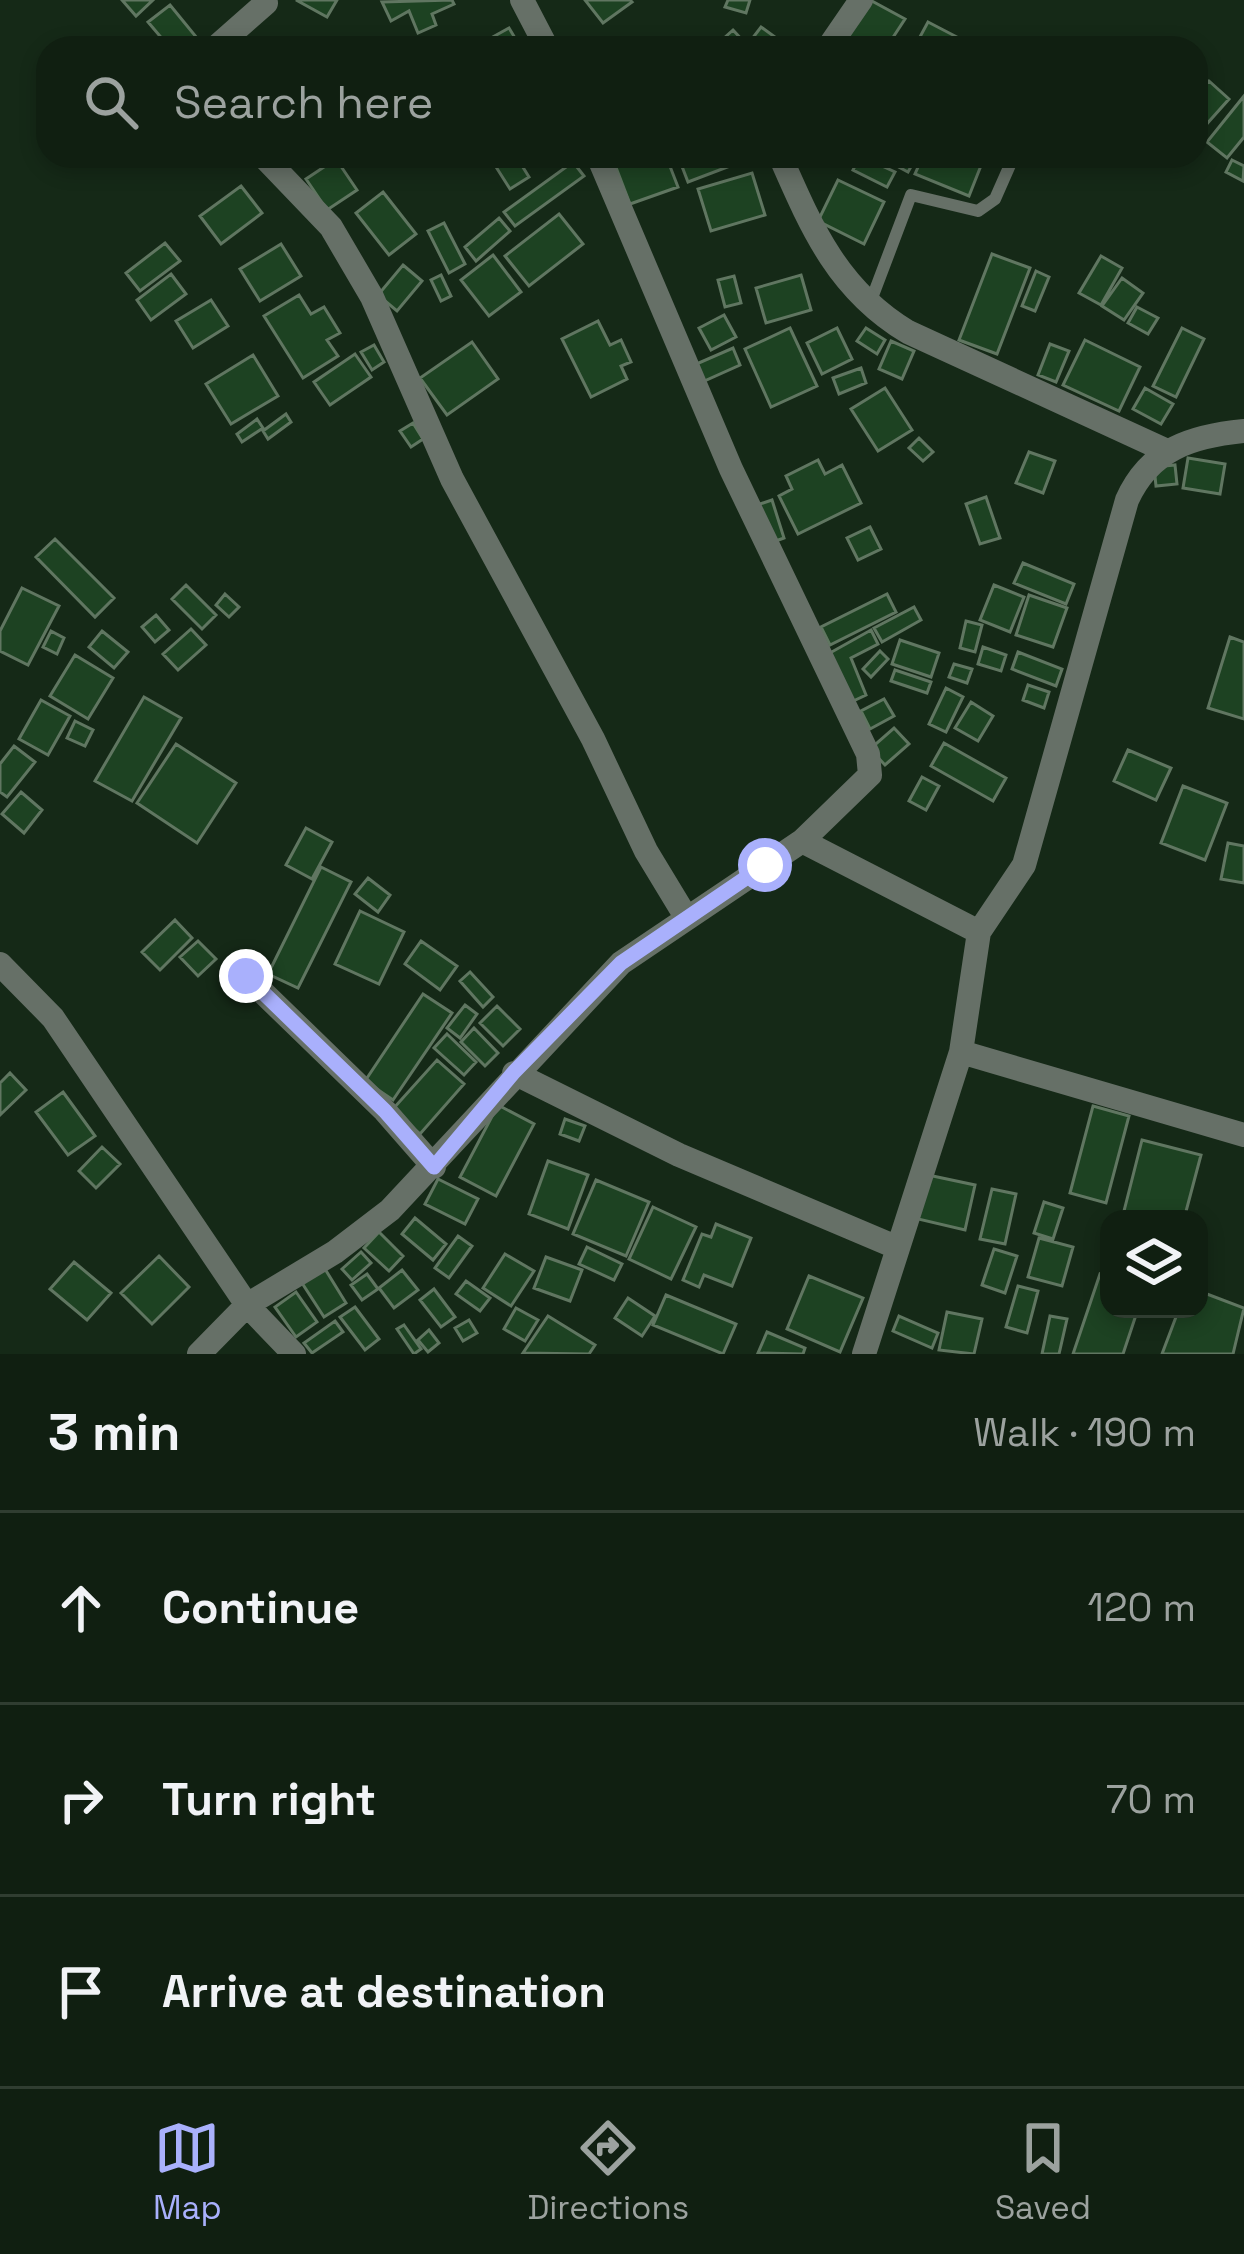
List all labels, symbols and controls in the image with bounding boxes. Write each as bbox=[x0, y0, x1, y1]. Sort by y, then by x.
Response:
search box bbox=[36, 36, 1208, 168]
icon: search bbox=[78, 69, 144, 135]
text: Search here bbox=[174, 74, 433, 131]
route start bbox=[738, 838, 792, 892]
route end bbox=[219, 949, 273, 1003]
map controls bbox=[1100, 1210, 1208, 1318]
button: layers bbox=[1100, 1210, 1208, 1318]
text: 3 min bbox=[48, 1400, 181, 1465]
text: Walk · 190 m bbox=[973, 1408, 1196, 1457]
icon: ahead bbox=[48, 1575, 114, 1641]
text: Continue bbox=[162, 1579, 359, 1636]
text: 120 m bbox=[1088, 1583, 1196, 1632]
icon: right bbox=[48, 1767, 114, 1833]
text: Turn right bbox=[162, 1771, 376, 1828]
text: 70 m bbox=[1106, 1775, 1196, 1824]
icon: arrive bbox=[48, 1959, 114, 2025]
text: Arrive at destination bbox=[162, 1963, 606, 2020]
tab: Map bbox=[153, 2115, 222, 2229]
tab: Directions bbox=[527, 2115, 689, 2229]
tab: Saved bbox=[995, 2115, 1091, 2229]

